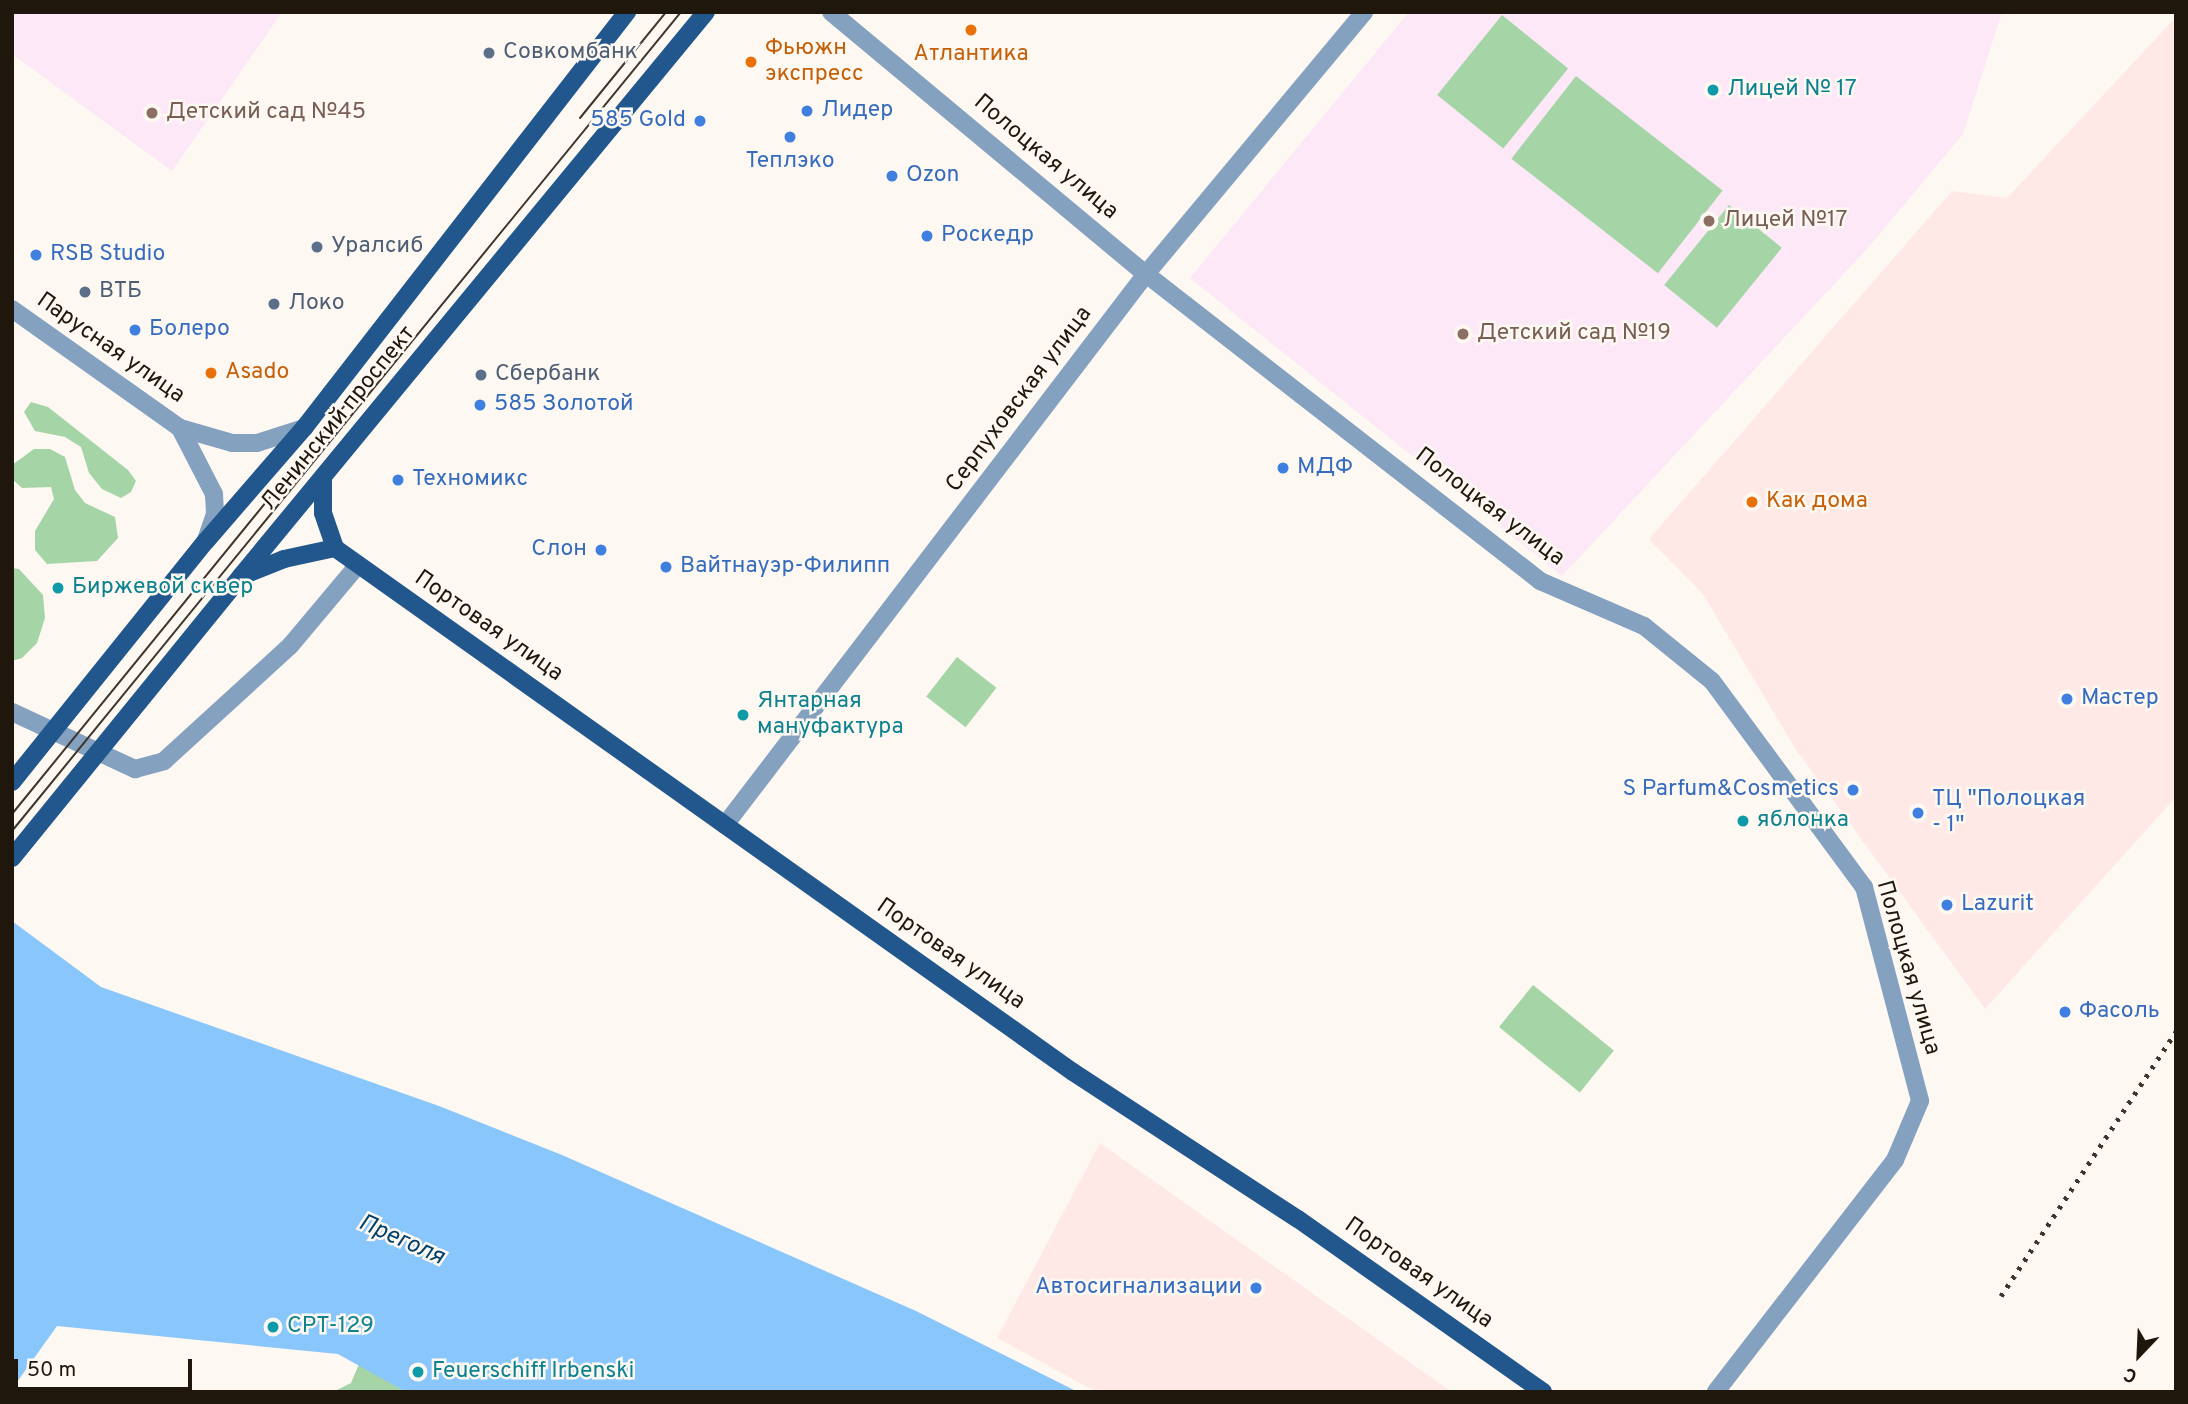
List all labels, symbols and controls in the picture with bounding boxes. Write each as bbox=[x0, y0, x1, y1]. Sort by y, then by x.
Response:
marker: Атлантика bbox=[963, 22, 979, 38]
place label: Фьюжн экспресс bbox=[765, 35, 863, 89]
place label: Совкомбанк bbox=[503, 39, 638, 67]
place label: Атлантика bbox=[913, 41, 1029, 69]
marker: Совкомбанк bbox=[481, 45, 497, 61]
marker: Фьюжн экспресс bbox=[743, 54, 759, 70]
place label: Лицей № 17 bbox=[1727, 76, 1857, 104]
marker: Лицей № 17 bbox=[1705, 82, 1721, 98]
street label: Полоцкая улица bbox=[967, 90, 1123, 226]
place label: Лидер bbox=[821, 97, 893, 125]
place label: Детский сад №45 bbox=[166, 99, 366, 127]
marker: Лидер bbox=[799, 103, 815, 119]
marker: Детский сад №45 bbox=[144, 105, 160, 121]
place label: 585 Gold bbox=[590, 107, 686, 135]
marker: 585 Gold bbox=[692, 113, 708, 129]
marker: Теплэко bbox=[782, 129, 798, 145]
place label: Теплэко bbox=[745, 148, 835, 176]
place label: Ozon bbox=[906, 162, 959, 190]
marker: Ozon bbox=[884, 168, 900, 184]
place label: Лицей №17 bbox=[1723, 207, 1847, 235]
marker: Лицей №17 bbox=[1701, 213, 1717, 229]
place label: Роскедр bbox=[941, 222, 1034, 250]
marker: Роскедр bbox=[919, 228, 935, 244]
place label: Уралсиб bbox=[331, 233, 423, 261]
marker: Уралсиб bbox=[309, 239, 325, 255]
place label: RSB Studio bbox=[50, 241, 165, 269]
marker: RSB Studio bbox=[28, 247, 44, 263]
place label: ВТБ bbox=[99, 278, 142, 306]
marker: ВТБ bbox=[77, 284, 93, 300]
street label: Парусная улица bbox=[31, 288, 189, 410]
place label: Локо bbox=[288, 290, 345, 318]
marker: Локо bbox=[266, 296, 282, 312]
street label: Серпуховская улица bbox=[941, 302, 1099, 498]
place label: Болеро bbox=[149, 316, 230, 344]
place label: Детский сад №19 bbox=[1477, 320, 1671, 348]
street label: Ленинский проспект bbox=[256, 321, 422, 517]
marker: Болеро bbox=[127, 322, 143, 338]
marker: Детский сад №19 bbox=[1455, 326, 1471, 342]
place label: Asado bbox=[225, 359, 289, 387]
place label: Сбербанк bbox=[495, 361, 600, 389]
marker: Asado bbox=[203, 365, 219, 381]
marker: Сбербанк bbox=[473, 367, 489, 383]
place label: 585 Золотой bbox=[494, 391, 634, 419]
marker: 585 Золотой bbox=[472, 397, 488, 413]
street label: Полоцкая улица bbox=[1409, 443, 1569, 573]
place label: МДФ bbox=[1297, 454, 1353, 482]
marker: МДФ bbox=[1275, 460, 1291, 476]
place label: Техномикс bbox=[412, 466, 528, 494]
marker: Техномикс bbox=[390, 472, 406, 488]
place label: Как дома bbox=[1766, 488, 1868, 516]
marker: Как дома bbox=[1744, 494, 1760, 510]
place label: Слон bbox=[531, 536, 587, 564]
marker: Слон bbox=[593, 542, 609, 558]
place label: Вайтнауэр-Филипп bbox=[680, 553, 890, 581]
marker: Вайтнауэр-Филипп bbox=[658, 559, 674, 575]
street label: Портовая улица bbox=[408, 565, 568, 689]
place label: Биржевой сквер bbox=[72, 574, 253, 602]
marker: Биржевой сквер bbox=[50, 580, 66, 596]
place label: Мастер bbox=[2081, 685, 2159, 713]
place label: Янтарная мануфактура bbox=[757, 688, 904, 742]
marker: Мастер bbox=[2059, 691, 2075, 707]
marker: Янтарная мануфактура bbox=[735, 707, 751, 723]
place label: S Parfum&Cosmetics bbox=[1622, 776, 1839, 804]
marker: S Parfum&Cosmetics bbox=[1845, 782, 1861, 798]
place label: ТЦ "Полоцкая - 1" bbox=[1932, 786, 2085, 840]
marker: ТЦ "Полоцкая - 1" bbox=[1910, 805, 1926, 821]
place label: яблонка bbox=[1757, 807, 1849, 835]
marker: яблонка bbox=[1735, 813, 1751, 829]
street label: Полоцкая улица bbox=[1869, 878, 1945, 1058]
place label: Lazurit bbox=[1961, 891, 2034, 919]
street label: Портовая улица bbox=[870, 893, 1030, 1017]
marker: Lazurit bbox=[1939, 897, 1955, 913]
place label: Фасоль bbox=[2079, 998, 2160, 1026]
marker: Фасоль bbox=[2057, 1004, 2073, 1020]
water label: Преголя bbox=[354, 1209, 448, 1273]
street label: Портовая улица bbox=[1338, 1212, 1498, 1336]
place label: Автосигнализации bbox=[1035, 1274, 1242, 1302]
marker: Автосигнализации bbox=[1248, 1280, 1264, 1296]
place label: СРТ-129 bbox=[287, 1313, 374, 1341]
marker: СРТ-129 bbox=[265, 1319, 281, 1335]
north arrow bbox=[2104, 1320, 2174, 1390]
scale bar bbox=[18, 1344, 196, 1388]
text: 50 m bbox=[27, 1357, 76, 1384]
place label: Feuerschiff Irbenski bbox=[432, 1358, 634, 1386]
text: С bbox=[2121, 1361, 2141, 1388]
marker: Feuerschiff Irbenski bbox=[410, 1364, 426, 1380]

